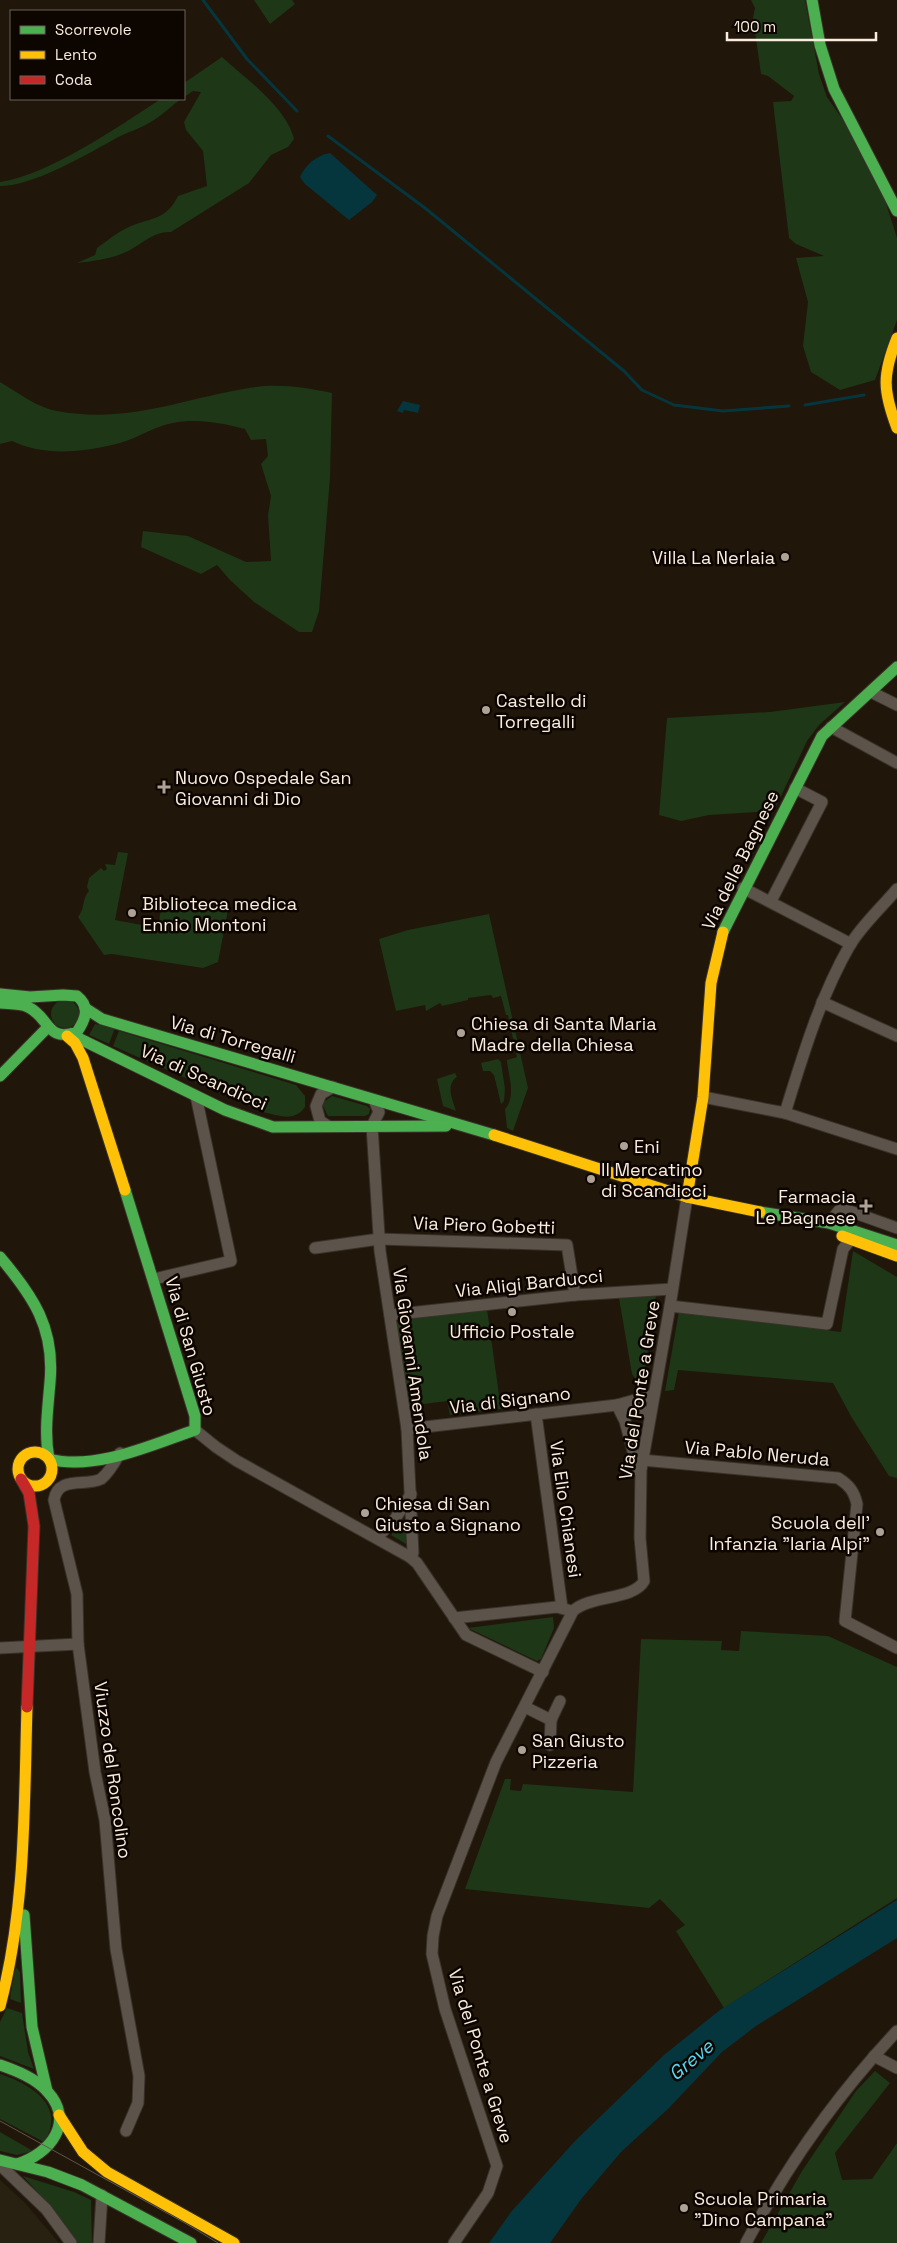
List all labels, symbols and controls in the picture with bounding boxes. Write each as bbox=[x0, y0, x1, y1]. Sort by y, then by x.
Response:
legend bbox=[10, 10, 185, 100]
scale bar bbox=[727, 10, 876, 42]
text: 100 m bbox=[734, 17, 776, 36]
text: Scorrevole bbox=[55, 20, 132, 39]
text: Lento bbox=[55, 45, 97, 64]
text: Coda bbox=[55, 70, 93, 89]
place label: Villa La Nerlaia bbox=[652, 546, 775, 569]
marker: Villa La Nerlaia bbox=[779, 551, 791, 563]
place label: Castello di Torregalli bbox=[496, 689, 586, 733]
marker: Castello di Torregalli bbox=[480, 704, 492, 716]
place label: Nuovo Ospedale San Giovanni di Dio bbox=[175, 766, 352, 810]
marker: Nuovo Ospedale San Giovanni di Dio bbox=[157, 780, 171, 794]
street label: Via delle Bagnese bbox=[696, 787, 784, 933]
place label: Biblioteca medica Ennio Montoni bbox=[142, 892, 297, 936]
marker: Biblioteca medica Ennio Montoni bbox=[126, 907, 138, 919]
street label: Via di Torregalli bbox=[168, 1010, 298, 1068]
place label: Chiesa di Santa Maria Madre della Chiesa bbox=[471, 1012, 657, 1056]
marker: Chiesa di Santa Maria Madre della Chiesa bbox=[455, 1027, 467, 1039]
street label: Via di Scandicci bbox=[137, 1039, 271, 1115]
place label: Eni bbox=[634, 1135, 660, 1158]
marker: Eni bbox=[618, 1140, 630, 1152]
place label: Il Mercatino di Scandicci bbox=[601, 1158, 707, 1202]
marker: Il Mercatino di Scandicci bbox=[585, 1173, 597, 1185]
place label: Farmacia Le Bagnese bbox=[756, 1185, 856, 1229]
marker: Farmacia Le Bagnese bbox=[860, 1200, 872, 1212]
street label: Via Piero Gobetti bbox=[412, 1211, 556, 1239]
street label: Via Aligi Barducci bbox=[454, 1264, 604, 1302]
street label: Via Giovanni Amendola bbox=[388, 1266, 438, 1462]
street label: Via di San Giusto bbox=[160, 1274, 222, 1418]
street label: Via del Ponte a Greve bbox=[613, 1299, 665, 1481]
marker: Ufficio Postale bbox=[506, 1306, 518, 1318]
place label: Ufficio Postale bbox=[449, 1320, 575, 1343]
street label: Via di Signano bbox=[448, 1381, 572, 1419]
street label: Via Pablo Neruda bbox=[683, 1435, 831, 1471]
street label: Via Elio Chianesi bbox=[545, 1439, 587, 1579]
place label: Chiesa di San Giusto a Signano bbox=[375, 1492, 521, 1536]
marker: Chiesa di San Giusto a Signano bbox=[359, 1507, 371, 1519]
place label: Scuola dell' Infanzia "Iaria Alpi" bbox=[709, 1511, 870, 1555]
marker: Scuola dell' Infanzia "Iaria Alpi" bbox=[874, 1526, 886, 1538]
street label: Viuzzo del Roncolino bbox=[89, 1680, 137, 1860]
place label: San Giusto Pizzeria bbox=[532, 1729, 625, 1773]
marker: San Giusto Pizzeria bbox=[516, 1744, 528, 1756]
street label: Via del Ponte a Greve bbox=[444, 1966, 518, 2146]
water label: Greve bbox=[663, 2033, 719, 2086]
place label: Scuola Primaria "Dino Campana" bbox=[694, 2187, 833, 2231]
marker: Scuola Primaria "Dino Campana" bbox=[678, 2202, 690, 2214]

